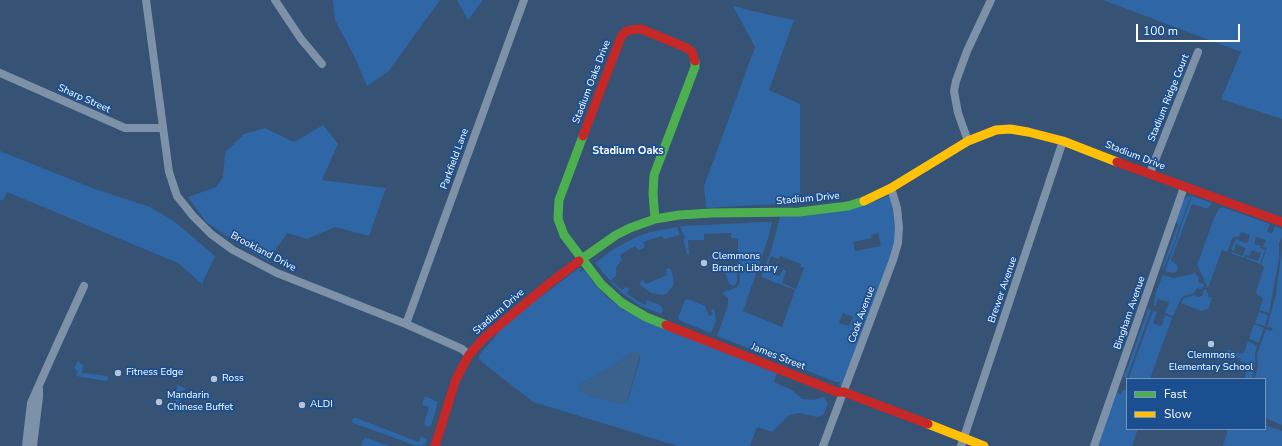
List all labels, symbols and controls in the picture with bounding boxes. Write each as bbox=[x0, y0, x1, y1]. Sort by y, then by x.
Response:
scale bar bbox=[1138, 16, 1242, 42]
text: 100 m bbox=[1143, 23, 1178, 39]
street label: Stadium Oaks Drive bbox=[570, 38, 614, 126]
street label: Stadium Ridge Court bbox=[1146, 52, 1192, 144]
street label: Sharp Street bbox=[56, 82, 112, 116]
street label: Parkfield Lane bbox=[438, 127, 472, 191]
street label: Stadium Drive bbox=[1103, 139, 1167, 173]
district label: Stadium Oaks bbox=[592, 144, 664, 158]
street label: Stadium Drive bbox=[776, 190, 840, 208]
street label: Brookland Drive bbox=[228, 230, 298, 274]
place label: Clemmons Branch Library bbox=[712, 251, 778, 274]
street label: Brewer Avenue bbox=[986, 255, 1020, 325]
marker: Clemmons Branch Library bbox=[699, 258, 709, 268]
street label: Bingham Avenue bbox=[1112, 275, 1148, 351]
street label: Cook Avenue bbox=[846, 285, 878, 345]
street label: Stadium Drive bbox=[471, 287, 527, 337]
marker: Clemmons Elementary School bbox=[1206, 339, 1216, 349]
street label: James Street bbox=[749, 341, 807, 373]
place label: Clemmons Elementary School bbox=[1169, 350, 1253, 374]
place label: Fitness Edge bbox=[126, 367, 183, 379]
marker: Fitness Edge bbox=[113, 368, 123, 378]
place label: Ross bbox=[222, 373, 244, 385]
marker: Ross bbox=[209, 374, 219, 384]
legend bbox=[1126, 378, 1266, 430]
text: Fast bbox=[1164, 386, 1187, 402]
place label: Mandarin Chinese Buffet bbox=[167, 390, 233, 414]
marker: Mandarin Chinese Buffet bbox=[154, 397, 164, 407]
place label: ALDI bbox=[310, 399, 333, 411]
marker: ALDI bbox=[297, 400, 307, 410]
text: Slow bbox=[1164, 406, 1192, 422]

